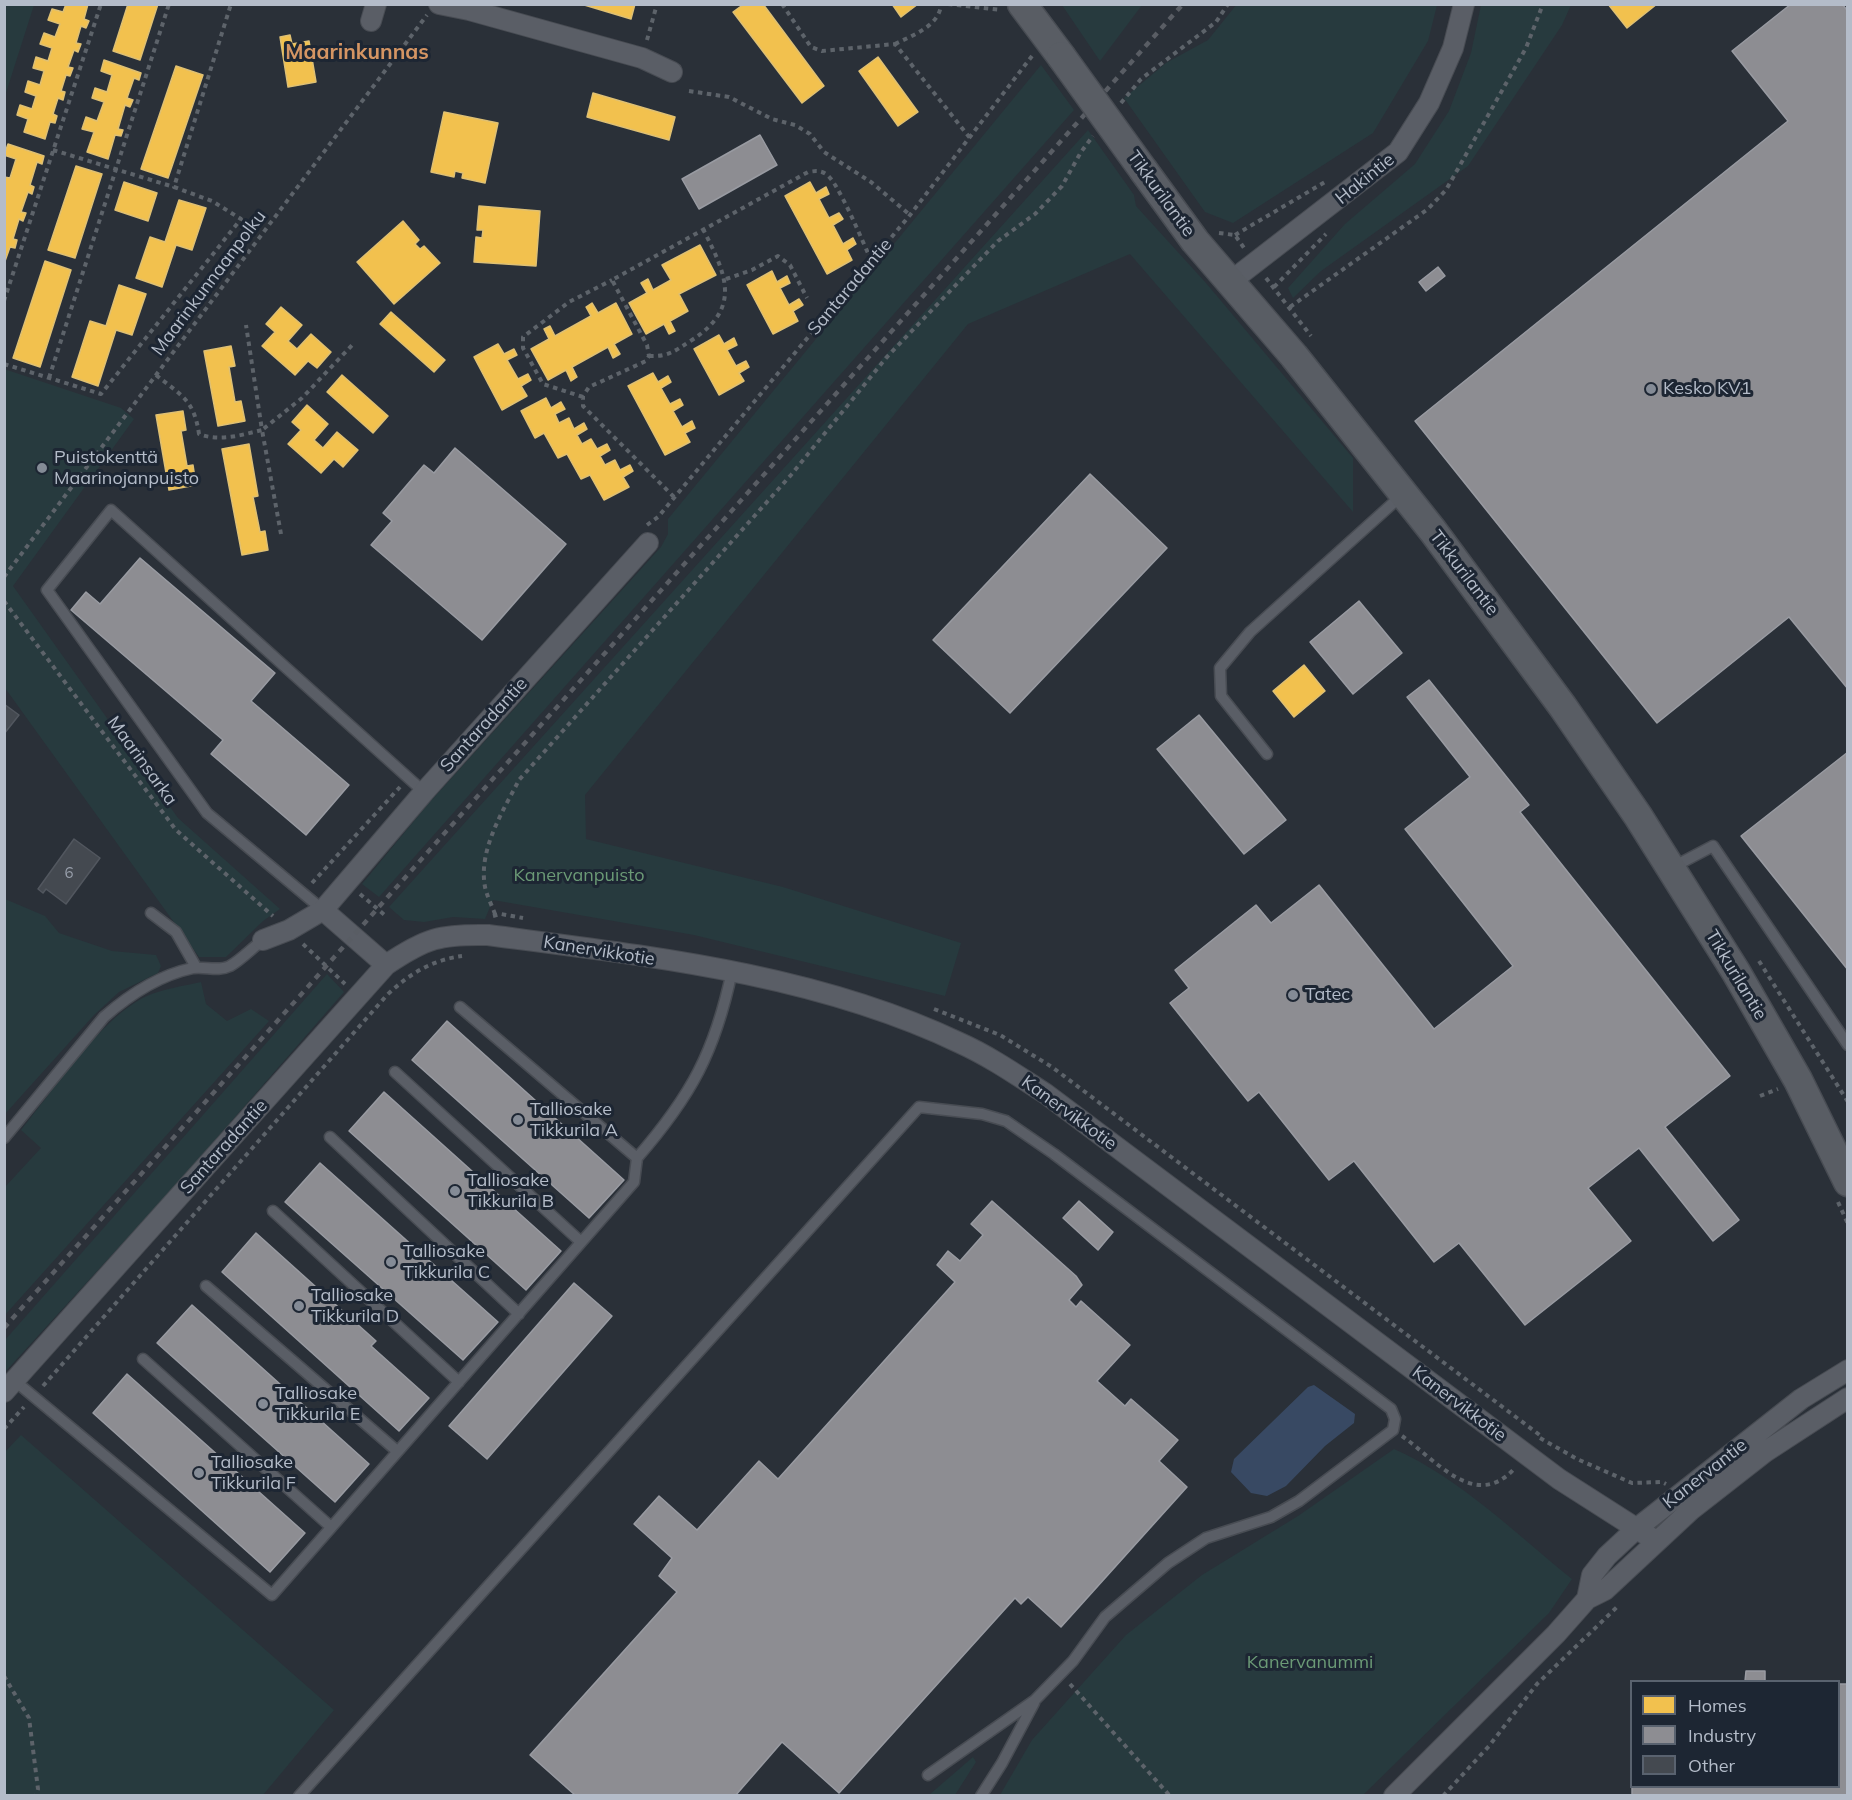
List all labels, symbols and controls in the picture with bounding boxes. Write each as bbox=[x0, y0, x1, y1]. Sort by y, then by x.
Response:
district label: Maarinkunnas bbox=[285, 40, 429, 66]
street label: Tikkurilantie bbox=[1123, 147, 1199, 241]
street label: Hakintie bbox=[1331, 149, 1399, 209]
street label: Maarinkunnaanpolku bbox=[147, 206, 271, 360]
street label: Santaradantie bbox=[803, 234, 897, 340]
place label: Kesko KV1 bbox=[1663, 378, 1751, 400]
marker: Kesko KV1 bbox=[1644, 382, 1658, 396]
place label: Puistokenttä Maarinojanpuisto bbox=[54, 447, 199, 490]
marker: Puistokenttä Maarinojanpuisto bbox=[35, 461, 49, 475]
street label: Tikkurilantie bbox=[1425, 526, 1503, 620]
street label: Santaradantie bbox=[436, 673, 532, 777]
street label: Maarinsarka bbox=[103, 712, 181, 810]
house number: 6 bbox=[65, 864, 73, 882]
park label: Kanervanpuisto bbox=[513, 865, 645, 887]
street label: Tikkurilantie bbox=[1701, 926, 1771, 1024]
street label: Kanervikkotie bbox=[542, 932, 656, 970]
place label: Tatec bbox=[1305, 984, 1350, 1006]
marker: Tatec bbox=[1286, 988, 1300, 1002]
street label: Kanervikkotie bbox=[1017, 1071, 1121, 1155]
street label: Santaradantie bbox=[176, 1095, 272, 1199]
place label: Talliosake Tikkurila A bbox=[530, 1099, 618, 1142]
marker: Talliosake Tikkurila A bbox=[511, 1113, 525, 1127]
place label: Talliosake Tikkurila B bbox=[467, 1170, 554, 1212]
marker: Talliosake Tikkurila B bbox=[448, 1184, 462, 1198]
place label: Talliosake Tikkurila C bbox=[403, 1241, 490, 1284]
marker: Talliosake Tikkurila C bbox=[384, 1255, 398, 1269]
place label: Talliosake Tikkurila D bbox=[311, 1285, 399, 1328]
marker: Talliosake Tikkurila D bbox=[292, 1299, 306, 1313]
street label: Kanervikkotie bbox=[1408, 1362, 1510, 1446]
place label: Talliosake Tikkurila E bbox=[275, 1383, 360, 1426]
marker: Talliosake Tikkurila E bbox=[256, 1397, 270, 1411]
street label: Kanervantie bbox=[1659, 1434, 1751, 1514]
place label: Talliosake Tikkurila F bbox=[211, 1452, 296, 1494]
marker: Talliosake Tikkurila F bbox=[192, 1466, 206, 1480]
park label: Kanervanummi bbox=[1247, 1652, 1373, 1674]
legend bbox=[1630, 1680, 1840, 1788]
text: Homes bbox=[1688, 1694, 1747, 1717]
text: Industry bbox=[1688, 1724, 1756, 1747]
text: Other bbox=[1688, 1754, 1735, 1777]

